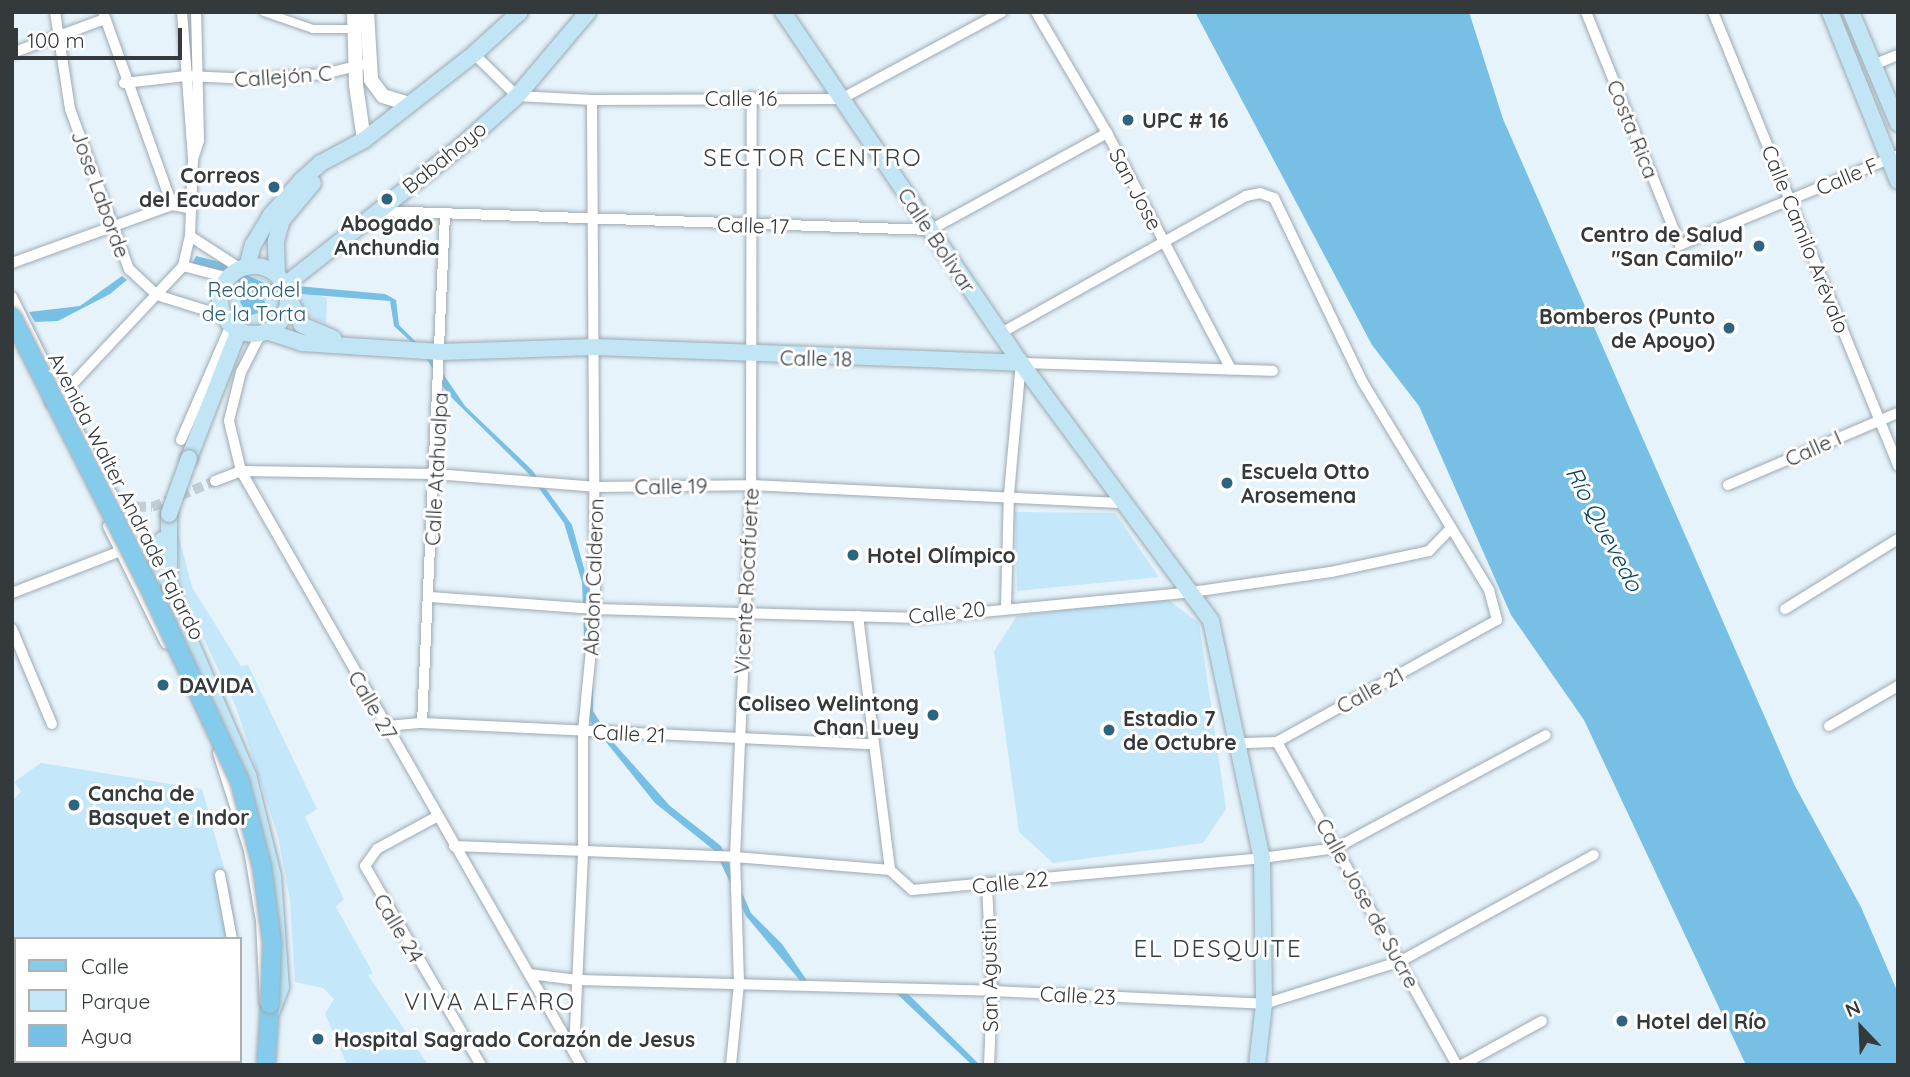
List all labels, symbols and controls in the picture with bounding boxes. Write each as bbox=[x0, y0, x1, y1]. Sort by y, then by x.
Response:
scale bar bbox=[18, 14, 186, 58]
text: 100 m bbox=[27, 27, 85, 53]
street label: Callejón C bbox=[233, 60, 333, 92]
street label: Costa Rica bbox=[1602, 76, 1664, 182]
street label: Calle 16 bbox=[705, 85, 777, 111]
place label: UPC # 16 bbox=[1142, 107, 1229, 133]
marker: UPC # 16 bbox=[1120, 112, 1136, 128]
street label: Babahoyo bbox=[397, 115, 491, 199]
street label: Jose Laborde bbox=[66, 127, 136, 261]
street label: Calle Camilo Arévalo bbox=[1757, 141, 1855, 337]
district label: SECTOR CENTRO bbox=[705, 144, 921, 172]
street label: San Jose bbox=[1104, 144, 1168, 234]
street label: Calle F bbox=[1812, 152, 1882, 200]
place label: Correos del Ecuador bbox=[139, 162, 260, 212]
marker: Correos del Ecuador bbox=[266, 179, 282, 195]
street label: Calle Bolivar bbox=[893, 183, 981, 297]
marker: Abogado Anchundia bbox=[379, 191, 395, 207]
place label: Abogado Anchundia bbox=[334, 210, 440, 260]
street label: Calle 17 bbox=[717, 211, 789, 239]
place label: Centro de Salud "San Camilo" bbox=[1580, 221, 1743, 271]
marker: Centro de Salud "San Camilo" bbox=[1749, 236, 1769, 256]
park label: Redondel de la Torta bbox=[202, 276, 306, 326]
place label: Bomberos (Punto de Apoyo) bbox=[1539, 303, 1715, 353]
marker: Bomberos (Punto de Apoyo) bbox=[1721, 320, 1737, 336]
street label: Calle 18 bbox=[779, 345, 853, 371]
street label: Avenida Walter Andrade Fajardo bbox=[43, 348, 211, 644]
street label: Calle Atahualpa bbox=[419, 392, 453, 546]
street label: Calle I bbox=[1781, 425, 1845, 471]
place label: Escuela Otto Arosemena bbox=[1241, 458, 1370, 508]
water label: Río Quevedo bbox=[1560, 462, 1648, 596]
street label: Calle 19 bbox=[634, 473, 708, 499]
marker: Escuela Otto Arosemena bbox=[1219, 475, 1235, 491]
street label: Vicente Rocafuerte bbox=[729, 487, 763, 675]
street label: Abdon Calderon bbox=[578, 498, 608, 656]
place label: Hotel Olímpico bbox=[867, 542, 1016, 568]
marker: Hotel Olímpico bbox=[845, 547, 861, 563]
street label: Calle 20 bbox=[907, 595, 987, 629]
street label: Calle 21 bbox=[1332, 661, 1408, 719]
street label: Calle 27 bbox=[343, 666, 403, 744]
place label: DAVIDA bbox=[179, 672, 254, 698]
marker: DAVIDA bbox=[153, 675, 173, 695]
place label: Coliseo Welintong Chan Luey bbox=[738, 690, 919, 740]
place label: Estadio 7 de Octubre bbox=[1123, 705, 1237, 755]
marker: Coliseo Welintong Chan Luey bbox=[925, 707, 941, 723]
street label: Calle 21 bbox=[592, 719, 666, 747]
marker: Estadio 7 de Octubre bbox=[1101, 722, 1117, 738]
place label: Cancha de Basquet e Indor bbox=[88, 780, 249, 830]
marker: Cancha de Basquet e Indor bbox=[66, 797, 82, 813]
street label: Calle Jose de Sucre bbox=[1311, 814, 1425, 992]
street label: Calle 22 bbox=[971, 865, 1049, 899]
street label: Calle 24 bbox=[369, 889, 429, 967]
street label: San Agustin bbox=[975, 918, 1003, 1032]
district label: EL DESQUITE bbox=[1135, 935, 1301, 963]
legend bbox=[14, 937, 242, 1063]
text: Calle bbox=[81, 953, 129, 979]
street label: Calle 23 bbox=[1039, 980, 1117, 1010]
text: Parque bbox=[81, 988, 150, 1014]
district label: VIVA ALFARO bbox=[405, 988, 575, 1016]
north arrow bbox=[1826, 993, 1896, 1063]
text: N bbox=[1842, 995, 1864, 1022]
place label: Hotel del Río bbox=[1636, 1008, 1766, 1034]
marker: Hotel del Río bbox=[1614, 1013, 1630, 1029]
text: Agua bbox=[81, 1023, 132, 1049]
place label: Hospital Sagrado Corazón de Jesus bbox=[334, 1026, 695, 1052]
marker: Hospital Sagrado Corazón de Jesus bbox=[308, 1029, 328, 1049]

